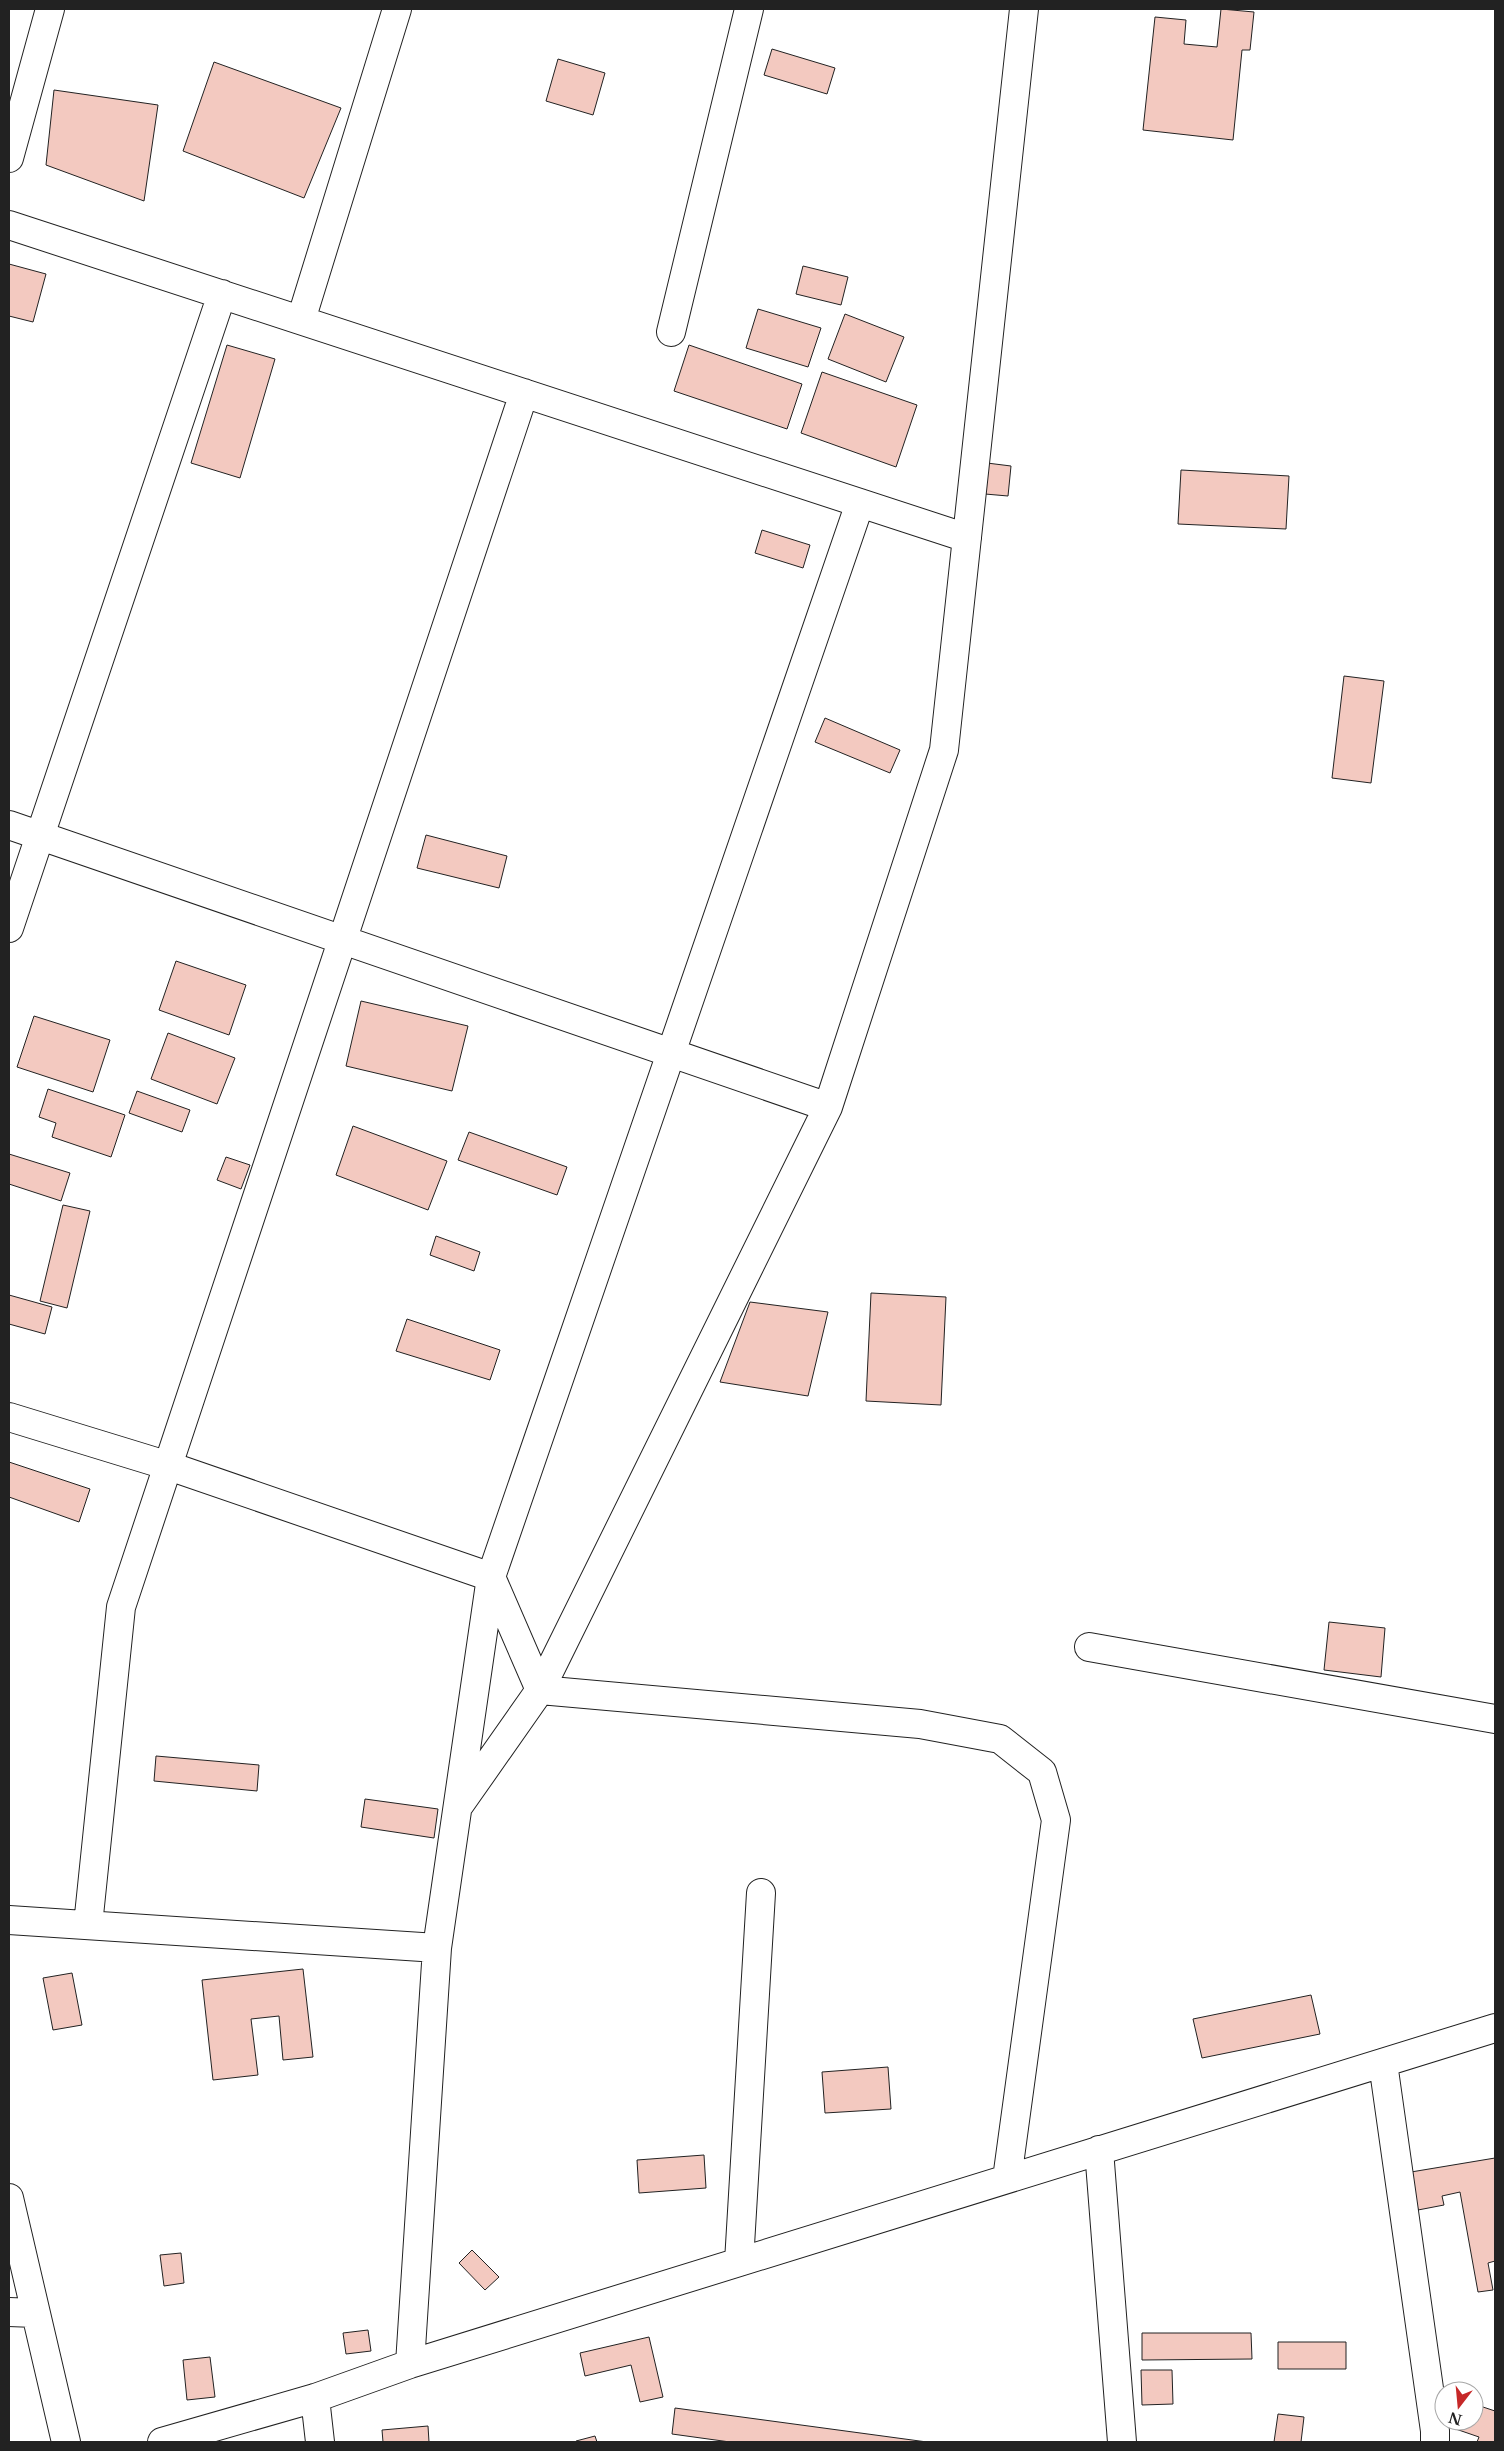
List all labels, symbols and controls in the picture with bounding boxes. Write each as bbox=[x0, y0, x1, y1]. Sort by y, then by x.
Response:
north arrow bbox=[1434, 2381, 1484, 2431]
text: N bbox=[1447, 2408, 1464, 2429]

